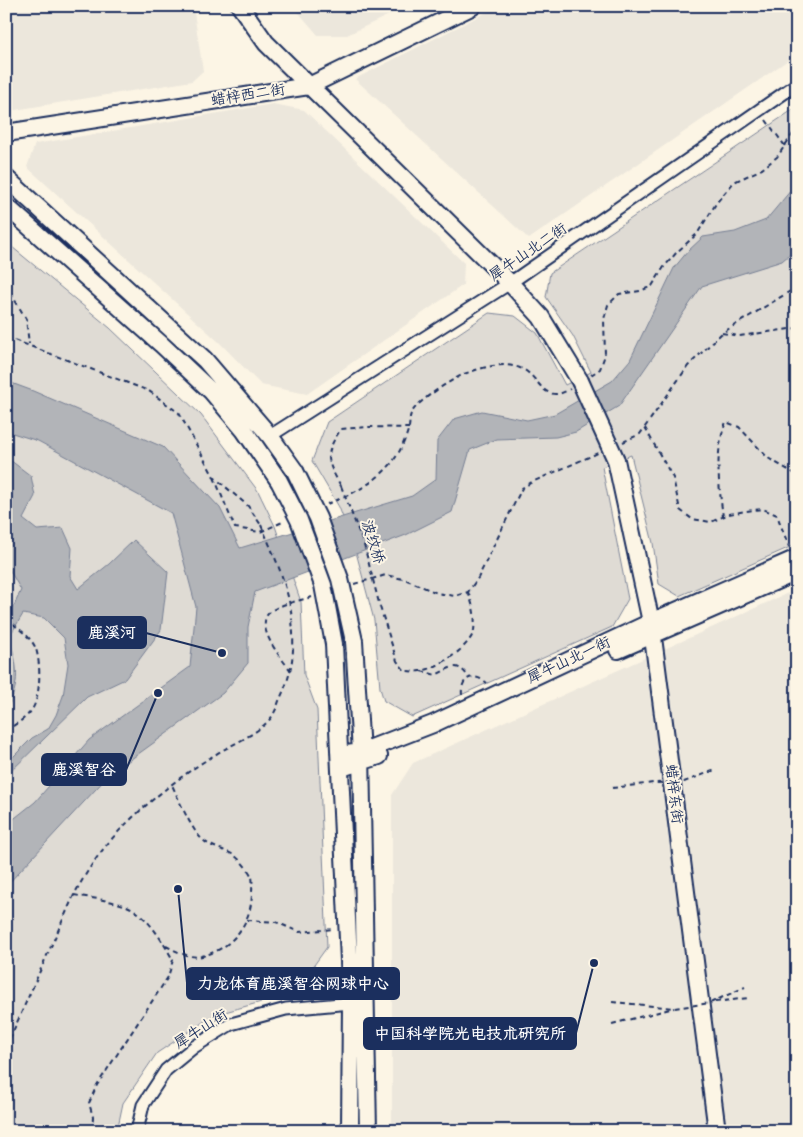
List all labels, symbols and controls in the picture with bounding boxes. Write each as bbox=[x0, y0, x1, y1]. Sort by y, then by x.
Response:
street label: 蜡梓西二街 bbox=[209, 79, 287, 111]
street label: 犀牛山北二街 bbox=[485, 218, 571, 286]
street label: 波纹桥 bbox=[356, 517, 390, 567]
callout: 鹿溪河 bbox=[78, 617, 146, 648]
text: 鹿溪河 bbox=[88, 622, 136, 644]
street label: 犀牛山北一街 bbox=[524, 631, 614, 689]
callout: 鹿溪智谷 bbox=[42, 754, 126, 785]
text: 鹿溪智谷 bbox=[52, 759, 116, 781]
street label: 蜡梓东街 bbox=[660, 763, 688, 825]
callout: 力龙体育鹿溪智谷网球中心 bbox=[187, 968, 399, 999]
text: 力龙体育鹿溪智谷网球中心 bbox=[197, 973, 389, 995]
street label: 犀牛山街 bbox=[170, 1004, 232, 1054]
callout: 中国科学院光电技术研究所 bbox=[364, 1018, 576, 1049]
text: 中国科学院光电技术研究所 bbox=[374, 1023, 566, 1045]

